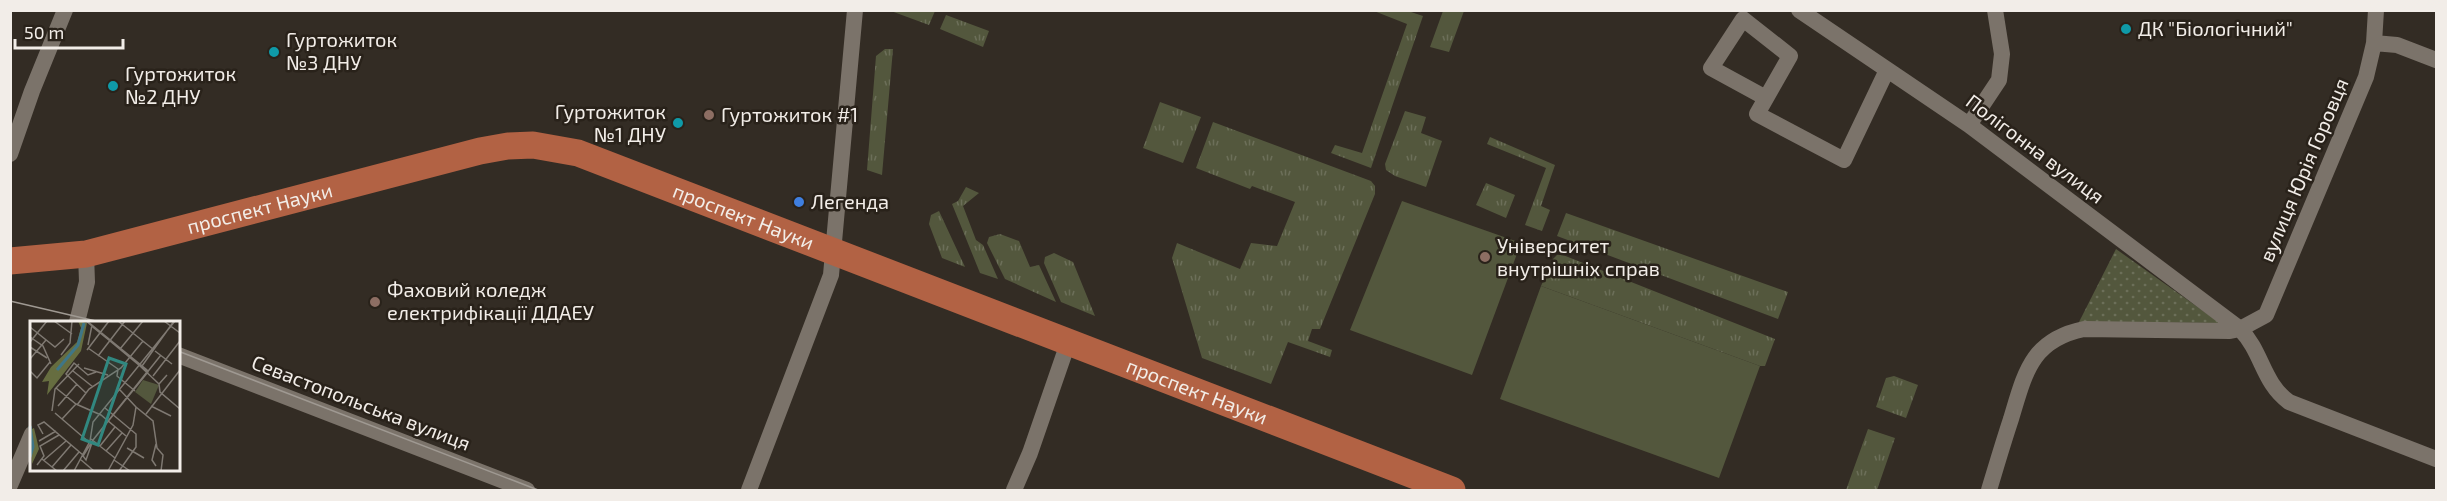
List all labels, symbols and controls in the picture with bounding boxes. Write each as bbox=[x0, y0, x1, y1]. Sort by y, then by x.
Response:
scale bar bbox=[15, 12, 123, 50]
place label: ДК "Біологічний" bbox=[2138, 16, 2293, 40]
text: 50 m bbox=[24, 21, 64, 43]
marker: ДК "Біологічний" bbox=[2119, 22, 2133, 36]
place label: Гуртожиток №3 ДНУ bbox=[286, 27, 397, 74]
marker: Гуртожиток №3 ДНУ bbox=[267, 45, 281, 59]
place label: Гуртожиток №2 ДНУ bbox=[125, 61, 236, 108]
street label: вулиця Юрія Горовця bbox=[2254, 74, 2354, 265]
marker: Гуртожиток №2 ДНУ bbox=[106, 79, 120, 93]
street label: Полігонна вулиця bbox=[1961, 88, 2109, 209]
place label: Гуртожиток №1 ДНУ bbox=[555, 99, 667, 146]
place label: Гуртожиток #1 bbox=[721, 102, 858, 127]
marker: Гуртожиток #1 bbox=[702, 108, 716, 122]
marker: Гуртожиток №1 ДНУ bbox=[671, 116, 685, 130]
street label: проспект Науки bbox=[184, 177, 335, 238]
street label: проспект Науки bbox=[670, 178, 818, 254]
place label: Легенда bbox=[811, 189, 889, 213]
marker: Легенда bbox=[792, 195, 806, 209]
place label: Університет внутрішніх справ bbox=[1497, 233, 1660, 281]
marker: Університет внутрішніх справ bbox=[1478, 250, 1492, 264]
place label: Фаховий коледж електрифікації ДДАЕУ bbox=[387, 277, 595, 324]
marker: Фаховий коледж електрифікації ДДАЕУ bbox=[368, 295, 382, 309]
inset map bbox=[30, 321, 180, 471]
street label: Севастопольська вулиця bbox=[248, 349, 474, 456]
street label: проспект Науки bbox=[1123, 353, 1271, 429]

